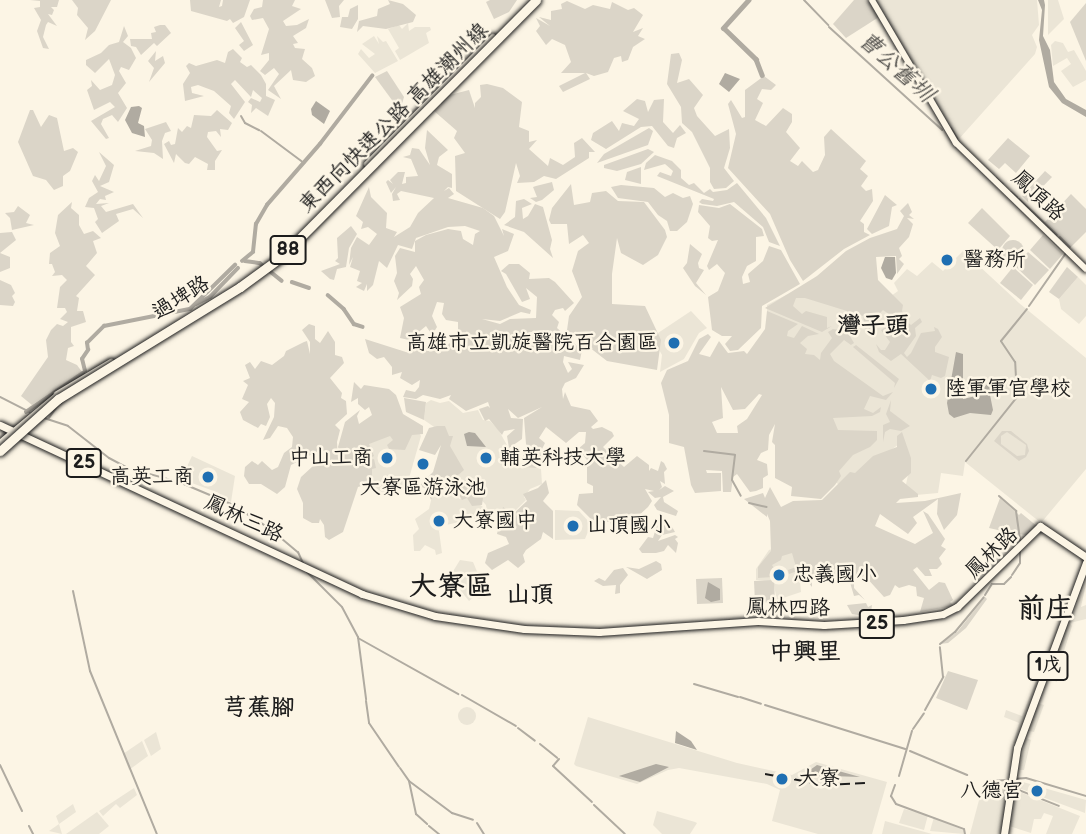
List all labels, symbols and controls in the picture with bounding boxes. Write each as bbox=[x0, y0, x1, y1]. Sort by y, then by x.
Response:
street label: 東西向快速公路 高雄潮州線 bbox=[294, 18, 494, 218]
water label: 曹公舊圳 bbox=[853, 26, 939, 108]
street label: 鳳頂路 bbox=[1006, 165, 1070, 227]
road number: 88 bbox=[269, 234, 307, 266]
place label: 醫務所 bbox=[963, 247, 1026, 273]
marker: 醫務所 bbox=[937, 250, 957, 270]
street label: 過埤路 bbox=[148, 271, 214, 325]
district label: 灣子頭 bbox=[837, 312, 909, 340]
place label: 高雄市立凱旋醫院百合園區 bbox=[406, 330, 658, 356]
marker: 高雄市立凱旋醫院百合園區 bbox=[664, 333, 684, 353]
place label: 陸軍軍官學校 bbox=[945, 376, 1071, 402]
marker: 陸軍軍官學校 bbox=[923, 381, 939, 397]
place label: 中山工商 bbox=[289, 445, 373, 471]
place label: 輔英科技大學 bbox=[500, 445, 626, 471]
road number: 25 bbox=[65, 447, 103, 478]
marker: 中山工商 bbox=[379, 450, 395, 466]
marker: 輔英科技大學 bbox=[478, 450, 494, 466]
marker: 大寮區游泳池 bbox=[415, 456, 431, 472]
place label: 高英工商 bbox=[110, 464, 194, 490]
marker: 高英工商 bbox=[200, 469, 216, 485]
place label: 大寮區游泳池 bbox=[360, 475, 486, 501]
street label: 鳳林三路 bbox=[201, 490, 287, 548]
place label: 大寮國中 bbox=[453, 508, 537, 534]
marker: 大寮國中 bbox=[431, 513, 447, 529]
place label: 山頂國小 bbox=[587, 513, 671, 539]
marker: 山頂國小 bbox=[565, 518, 581, 534]
street label: 鳳林路 bbox=[961, 522, 1023, 584]
place label: 忠義國小 bbox=[793, 562, 877, 588]
marker: 忠義國小 bbox=[771, 567, 787, 583]
district label: 大寮區 bbox=[409, 570, 493, 604]
district label: 山頂 bbox=[506, 581, 554, 609]
district label: 前庄 bbox=[1017, 592, 1073, 626]
street label: 鳳林四路 bbox=[746, 595, 830, 621]
road number: 25 bbox=[858, 608, 896, 639]
district label: 中興里 bbox=[769, 638, 841, 666]
road number: 1戊 bbox=[1027, 650, 1069, 681]
district label: 芎蕉腳 bbox=[223, 694, 295, 722]
place label: 大寮 bbox=[798, 766, 840, 792]
marker: 大寮 bbox=[772, 769, 792, 789]
place label: 八德宮 bbox=[960, 778, 1023, 804]
marker: 八德宮 bbox=[1029, 783, 1045, 799]

